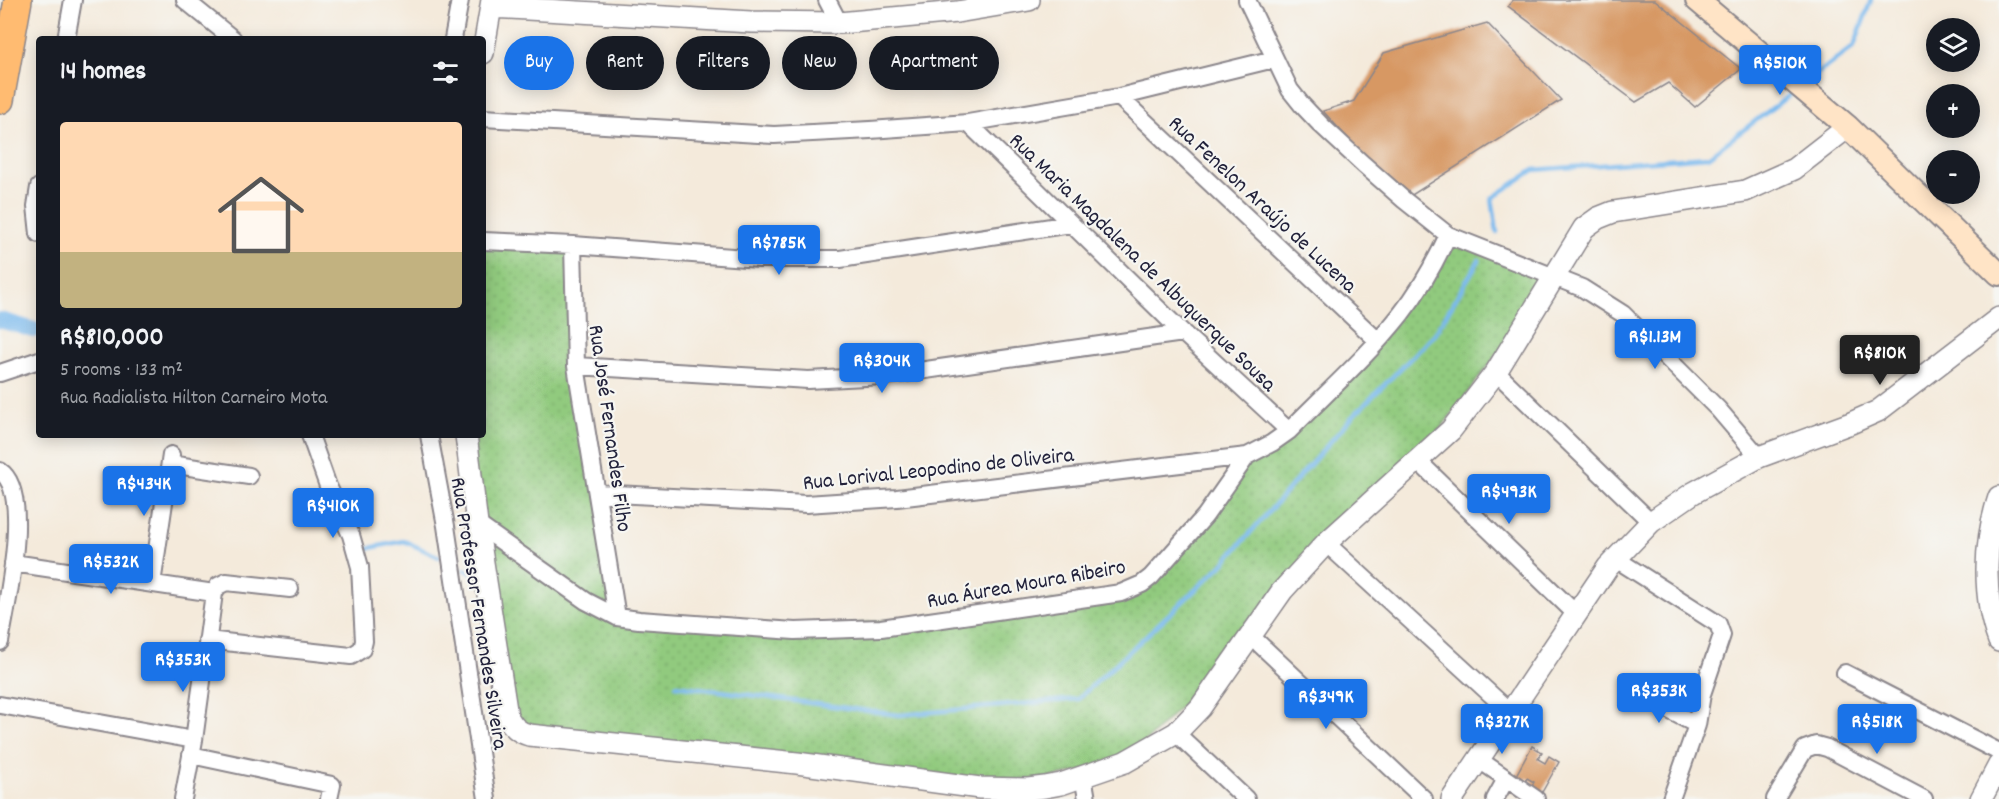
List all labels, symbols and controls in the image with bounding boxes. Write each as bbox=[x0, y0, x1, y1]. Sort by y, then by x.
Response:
map controls bbox=[1926, 18, 1980, 204]
button: layers bbox=[1926, 18, 1980, 72]
chip: Buy bbox=[504, 36, 574, 90]
chip: Rent bbox=[586, 36, 664, 90]
chip: Filters bbox=[676, 36, 770, 90]
chip: New bbox=[782, 36, 857, 90]
chip: Apartment bbox=[869, 36, 999, 90]
pin: R$510K bbox=[1731, 45, 1829, 96]
text: R$510K bbox=[1753, 50, 1807, 78]
text: 14 homes bbox=[60, 54, 146, 91]
icon: filters bbox=[429, 56, 462, 89]
button: + bbox=[1926, 84, 1980, 138]
street label: Rua Fenelon Araújo de Lucena bbox=[1160, 110, 1363, 302]
street label: Rua Maria Magdalena de Albuquerque Sousa bbox=[1001, 127, 1283, 401]
button: − bbox=[1926, 150, 1980, 204]
icon: home bbox=[207, 161, 315, 269]
pin: R$785K bbox=[730, 225, 828, 276]
text: R$785K bbox=[752, 230, 806, 258]
pin: R$1.13M bbox=[1600, 319, 1710, 370]
text: R$810,000 bbox=[60, 320, 164, 357]
street label: Rua José Fernandes Filho bbox=[579, 323, 638, 534]
text: R$1.13M bbox=[1629, 324, 1681, 352]
pin: R$810K bbox=[1831, 335, 1929, 386]
text: R$810K bbox=[1854, 340, 1906, 368]
pin: R$304K bbox=[833, 343, 931, 394]
text: R$304K bbox=[853, 348, 911, 376]
text: 5 rooms · 133 m² bbox=[60, 357, 183, 385]
text: Rua Radialista Hilton Carneiro Mota bbox=[60, 385, 327, 413]
street label: Rua Lorival Leopodino de Oliveira bbox=[801, 441, 1076, 500]
pin: R$434K bbox=[95, 466, 193, 517]
text: R$434K bbox=[117, 471, 171, 499]
pin: R$493K bbox=[1460, 474, 1558, 525]
street label: Rua Professor Fernandes Silveira bbox=[441, 475, 514, 753]
text: R$493K bbox=[1481, 479, 1537, 507]
pin: R$410K bbox=[284, 488, 382, 539]
text: R$410K bbox=[307, 493, 359, 521]
pin: R$532K bbox=[62, 544, 160, 595]
text: R$532K bbox=[83, 549, 139, 577]
street label: Rua Áurea Moura Ribeiro bbox=[925, 553, 1128, 618]
pin: R$353K bbox=[134, 642, 232, 693]
text: R$353K bbox=[155, 647, 211, 675]
pin: R$353K bbox=[1610, 673, 1708, 724]
text: R$353K bbox=[1631, 678, 1687, 706]
pin: R$349K bbox=[1277, 679, 1375, 730]
text: R$349K bbox=[1298, 684, 1354, 712]
pin: R$327K bbox=[1453, 704, 1551, 755]
pin: R$518K bbox=[1828, 704, 1926, 755]
text: R$327K bbox=[1475, 709, 1529, 737]
text: R$518K bbox=[1852, 709, 1902, 737]

